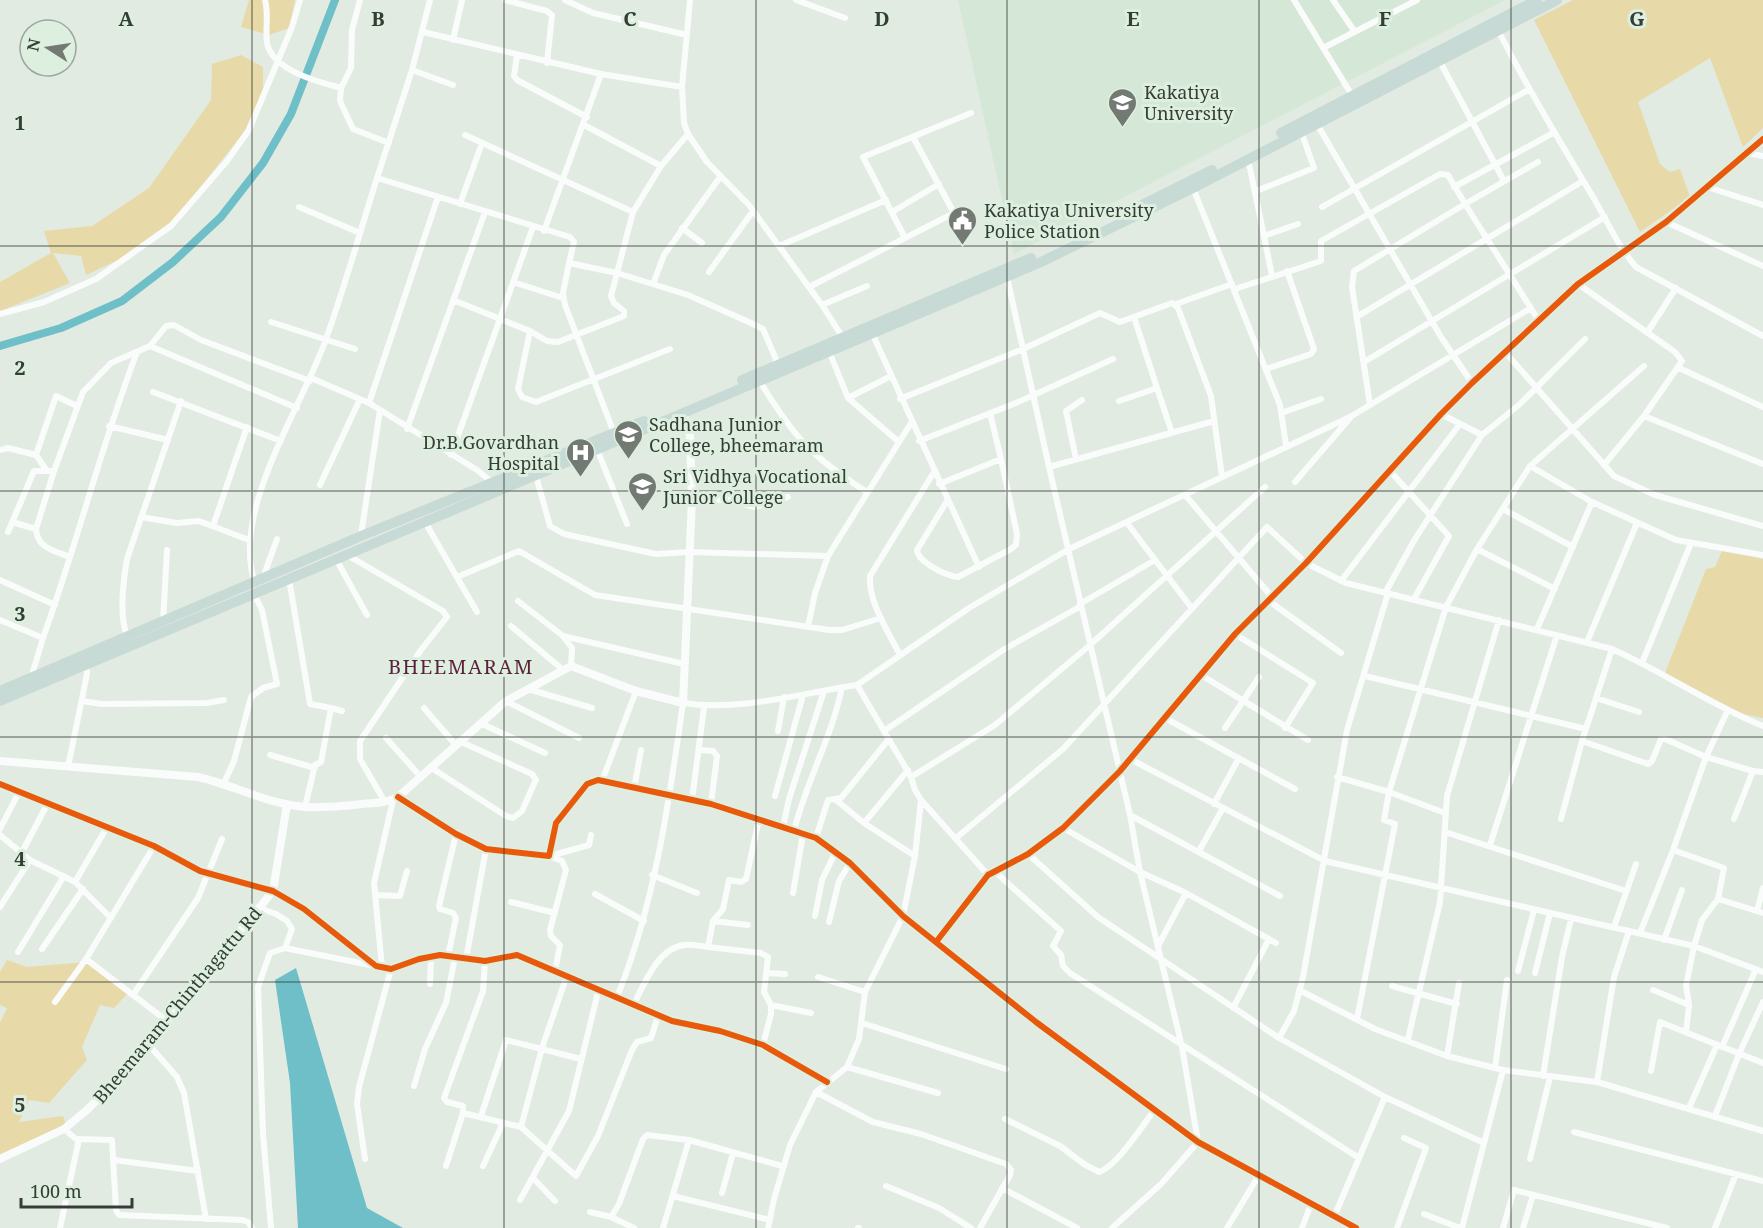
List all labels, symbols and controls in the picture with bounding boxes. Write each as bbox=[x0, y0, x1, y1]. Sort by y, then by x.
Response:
text: A bbox=[118, 5, 134, 32]
text: B bbox=[371, 5, 385, 32]
text: C bbox=[623, 5, 637, 32]
text: D bbox=[874, 5, 890, 32]
text: E bbox=[1126, 5, 1140, 32]
text: F bbox=[1379, 5, 1391, 32]
text: G bbox=[1629, 5, 1645, 32]
north arrow bbox=[18, 18, 78, 78]
text: N bbox=[21, 36, 45, 53]
place label: Kakatiya University bbox=[1144, 80, 1234, 125]
school or university icon: Kakatiya University bbox=[1107, 86, 1139, 128]
text: 1 bbox=[14, 109, 26, 136]
place label: Kakatiya University Police Station bbox=[984, 198, 1154, 243]
public building icon: Kakatiya University Police Station bbox=[947, 204, 979, 246]
text: 2 bbox=[14, 354, 26, 381]
place label: Sadhana Junior College, bheemaram bbox=[649, 412, 824, 457]
school or university icon: Sadhana Junior College, bheemaram bbox=[612, 418, 644, 460]
place label: Dr.B.Govardhan Hospital bbox=[423, 430, 559, 475]
hospital icon: Dr.B.Govardhan Hospital bbox=[564, 436, 596, 478]
place label: Sri Vidhya Vocational Junior College bbox=[662, 464, 847, 509]
school or university icon: Sri Vidhya Vocational Junior College bbox=[626, 470, 658, 512]
text: 3 bbox=[14, 600, 26, 627]
district label: BHEEMARAM bbox=[388, 653, 534, 680]
text: 4 bbox=[14, 845, 26, 872]
street label: Bheemaram-Chinthagattu Rd bbox=[88, 902, 266, 1108]
text: 5 bbox=[14, 1091, 26, 1118]
scale bar bbox=[21, 1171, 132, 1209]
text: 100 m bbox=[30, 1179, 82, 1203]

